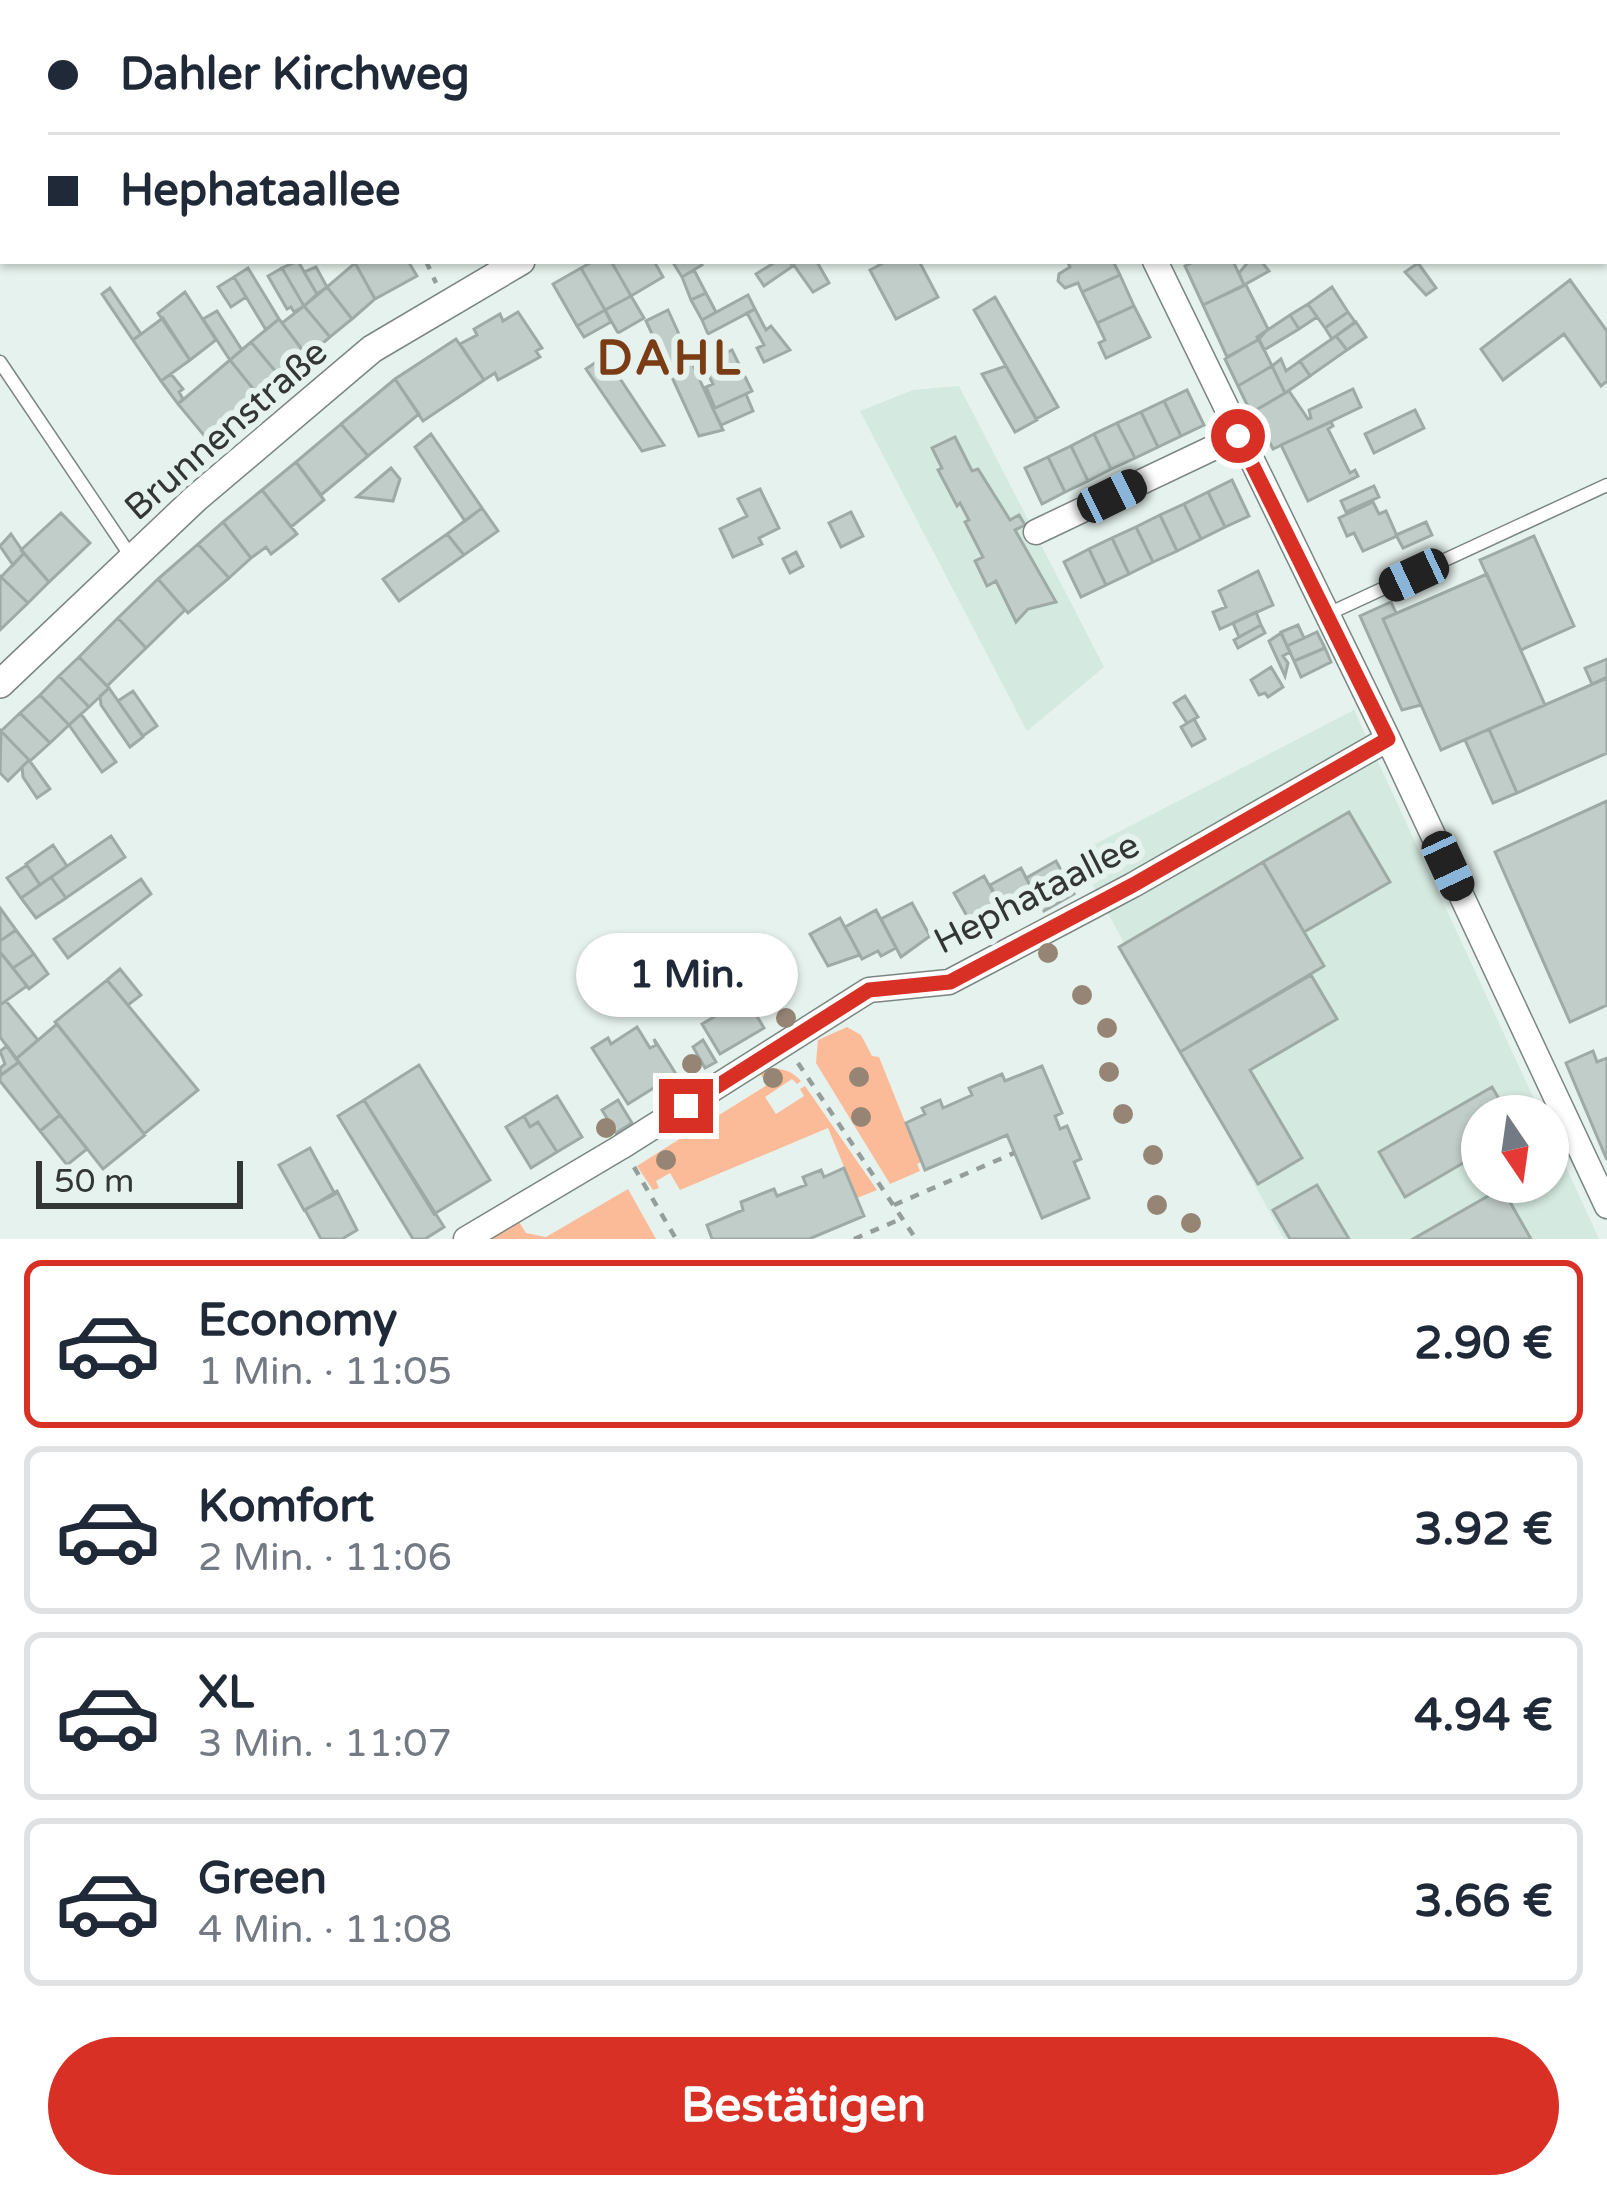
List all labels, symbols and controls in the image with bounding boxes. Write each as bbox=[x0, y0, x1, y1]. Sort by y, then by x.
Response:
text: Dahler Kirchweg bbox=[120, 48, 470, 102]
text: Hephataallee bbox=[120, 164, 401, 218]
district label: DAHL bbox=[596, 330, 744, 388]
street label: Brunnenstraße bbox=[116, 331, 336, 530]
route start bbox=[1211, 409, 1265, 463]
car bbox=[1072, 464, 1152, 528]
car bbox=[1374, 543, 1454, 607]
street label: Hephataallee bbox=[927, 823, 1146, 963]
car bbox=[1416, 826, 1480, 906]
callout: 1 Min. bbox=[575, 932, 797, 1016]
text: 1 Min. bbox=[629, 951, 745, 998]
route end bbox=[659, 1079, 713, 1133]
north arrow bbox=[1461, 1095, 1569, 1203]
map controls bbox=[1461, 1095, 1569, 1203]
scale bar bbox=[36, 1155, 243, 1208]
text: 50 m bbox=[54, 1162, 134, 1201]
icon: car bbox=[54, 1290, 162, 1398]
text: Economy bbox=[198, 1294, 397, 1348]
text: 2.90 € bbox=[1414, 1317, 1553, 1371]
text: 1 Min. · 11:05 bbox=[198, 1348, 452, 1395]
icon: car bbox=[54, 1476, 162, 1584]
text: Komfort bbox=[198, 1480, 374, 1534]
text: 3.92 € bbox=[1414, 1503, 1553, 1557]
text: 2 Min. · 11:06 bbox=[198, 1534, 452, 1581]
icon: car bbox=[54, 1662, 162, 1770]
text: XL bbox=[198, 1666, 254, 1720]
text: 4.94 € bbox=[1414, 1689, 1553, 1743]
text: 3 Min. · 11:07 bbox=[198, 1720, 452, 1767]
icon: car bbox=[54, 1848, 162, 1956]
text: Green bbox=[198, 1852, 327, 1906]
text: 3.66 € bbox=[1414, 1875, 1553, 1929]
text: 4 Min. · 11:08 bbox=[198, 1906, 452, 1953]
button: Bestätigen bbox=[48, 2037, 1559, 2175]

